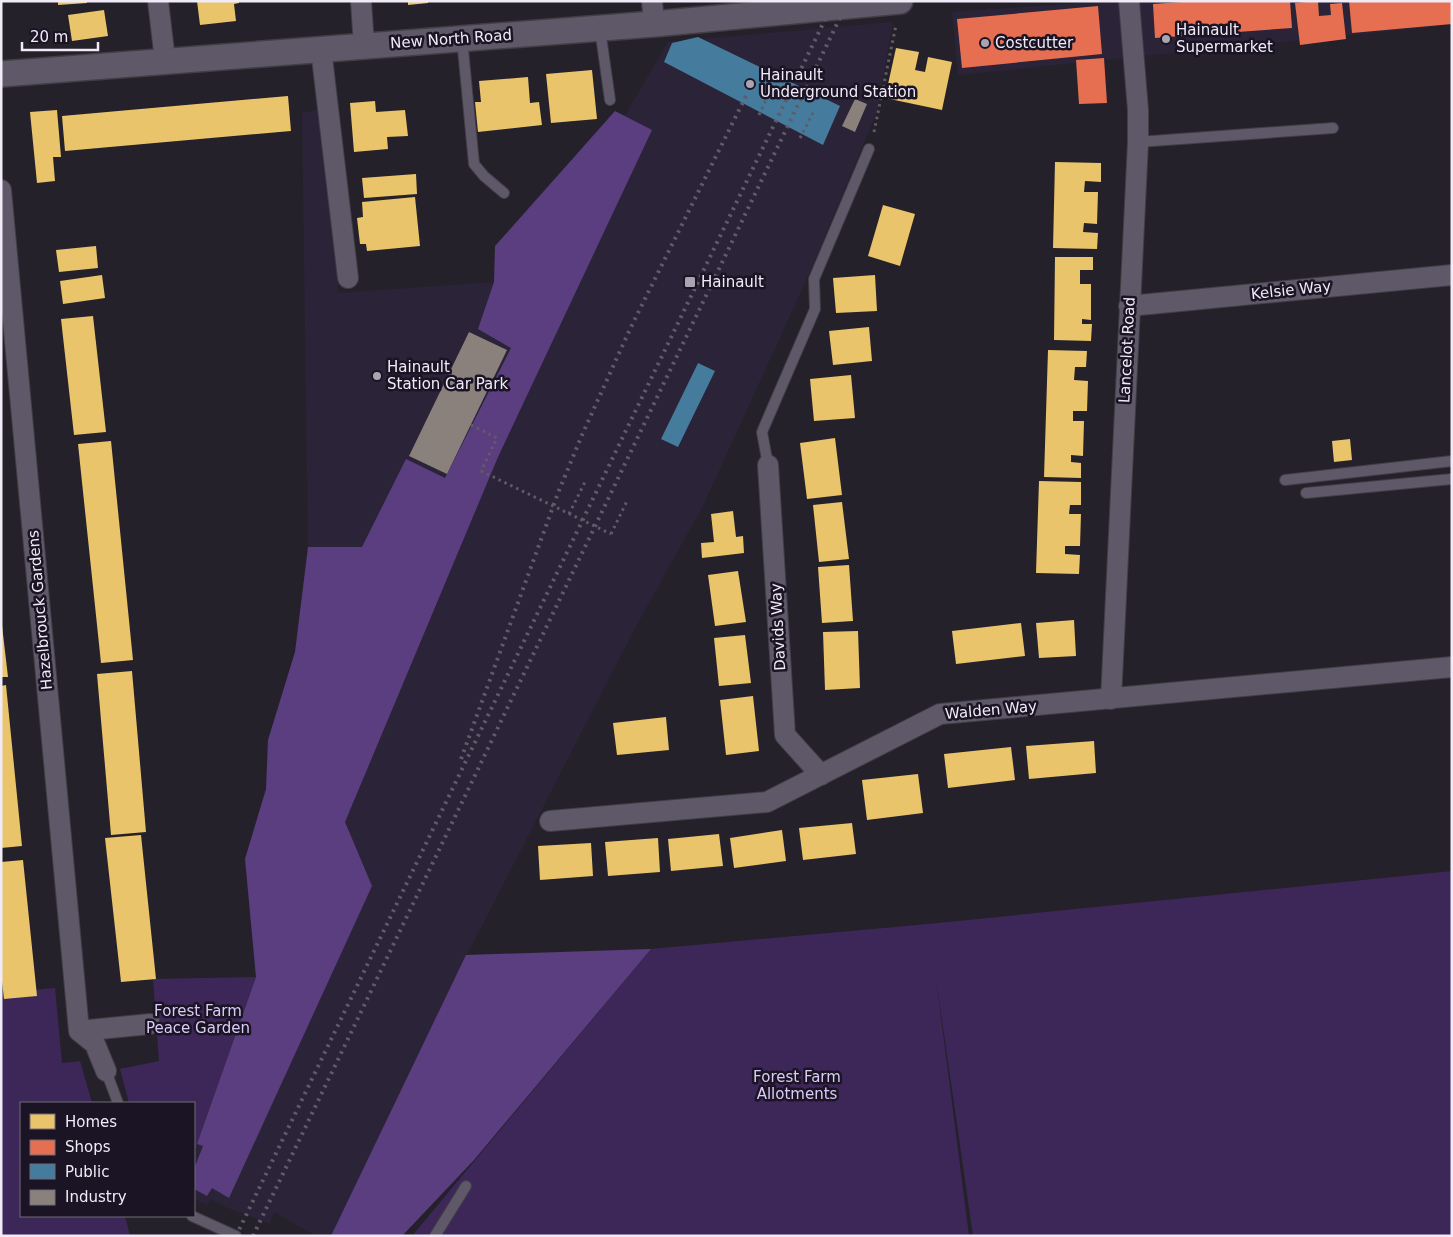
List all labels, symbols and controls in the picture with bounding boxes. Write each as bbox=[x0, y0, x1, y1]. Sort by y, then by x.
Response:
scale bar bbox=[22, 20, 99, 52]
place label: Hainault Supermarket bbox=[1176, 21, 1273, 56]
street label: New North Road bbox=[390, 26, 512, 52]
text: 20 m bbox=[30, 28, 68, 46]
marker: Hainault Supermarket bbox=[1160, 33, 1172, 45]
place label: Costcutter bbox=[995, 34, 1074, 52]
marker: Costcutter bbox=[979, 37, 991, 49]
place label: Hainault Underground Station bbox=[760, 66, 916, 101]
marker: Hainault Underground Station bbox=[744, 78, 756, 90]
place label: Hainault bbox=[701, 273, 764, 291]
marker: Hainault bbox=[683, 275, 697, 289]
street label: Kelsie Way bbox=[1250, 277, 1332, 303]
street label: Lancelot Road bbox=[1115, 297, 1139, 403]
place label: Hainault Station Car Park bbox=[387, 358, 508, 393]
marker: Hainault Station Car Park bbox=[371, 370, 383, 382]
street label: Hazelbrouck Gardens bbox=[24, 529, 56, 691]
street label: Davids Way bbox=[767, 583, 789, 671]
street label: Walden Way bbox=[944, 697, 1038, 723]
park label: Forest Farm Peace Garden bbox=[146, 1002, 250, 1037]
park label: Forest Farm Allotments bbox=[753, 1068, 841, 1103]
legend bbox=[20, 1102, 195, 1217]
text: Homes bbox=[65, 1113, 117, 1131]
text: Shops bbox=[65, 1138, 111, 1156]
text: Public bbox=[65, 1163, 109, 1181]
text: Industry bbox=[65, 1188, 127, 1206]

